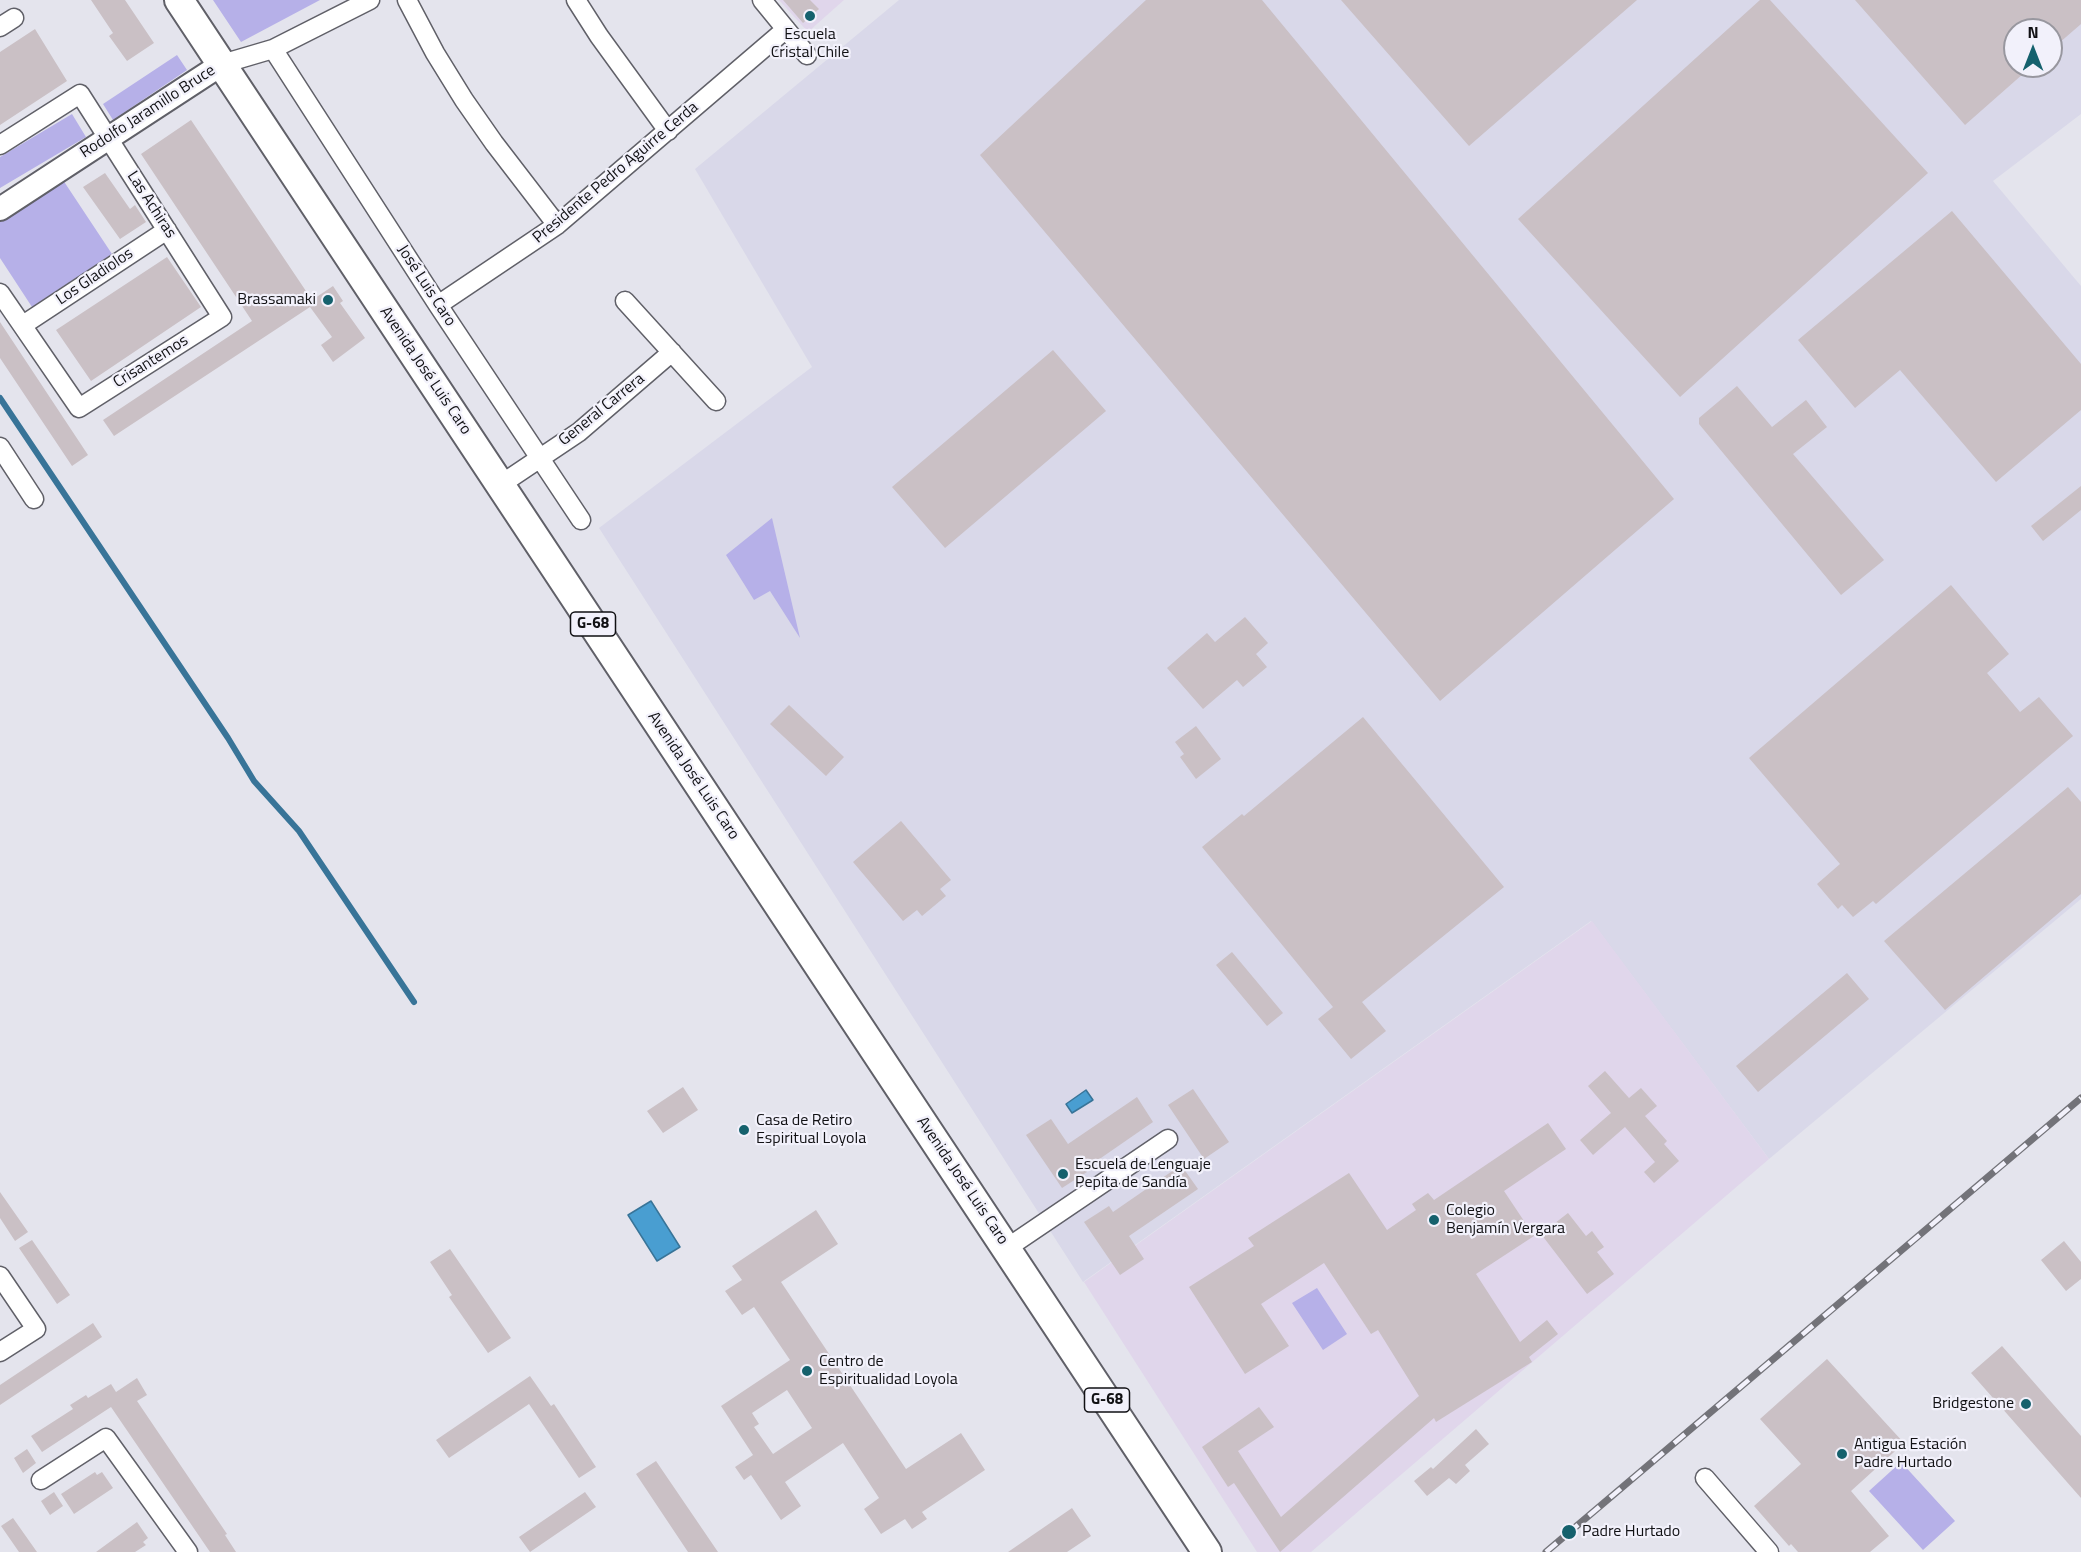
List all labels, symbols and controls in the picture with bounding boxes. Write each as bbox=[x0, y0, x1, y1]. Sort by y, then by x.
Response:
marker: Escuela Cristal Chile bbox=[803, 9, 817, 23]
north arrow bbox=[2003, 18, 2063, 78]
text: N bbox=[2027, 20, 2039, 44]
place label: Escuela Cristal Chile bbox=[771, 25, 849, 63]
street label: Rodolfo Jaramillo Bruce bbox=[77, 61, 219, 163]
street label: Presidente Pedro Aguirre Cerda bbox=[529, 98, 703, 248]
street label: Las Achiras bbox=[122, 168, 180, 242]
street label: José Luis Caro bbox=[393, 242, 459, 330]
street label: Los Gladiolos bbox=[53, 244, 137, 310]
place label: Brassamaki bbox=[237, 290, 316, 310]
marker: Brassamaki bbox=[321, 293, 335, 307]
street label: Avenida José Luis Caro bbox=[375, 303, 475, 439]
street label: Crisantemos bbox=[110, 331, 192, 393]
street label: General Carrera bbox=[555, 370, 649, 450]
road number: G-68 bbox=[570, 612, 616, 636]
street label: Avenida José Luis Caro bbox=[643, 708, 743, 844]
place label: Casa de Retiro Espiritual Loyola bbox=[756, 1111, 866, 1149]
street label: Avenida José Luis Caro bbox=[912, 1113, 1012, 1249]
marker: Casa de Retiro Espiritual Loyola bbox=[737, 1123, 751, 1137]
place label: Escuela de Lenguaje Pepita de Sandía bbox=[1075, 1155, 1211, 1193]
marker: Escuela de Lenguaje Pepita de Sandía bbox=[1056, 1167, 1070, 1181]
place label: Colegio Benjamín Vergara bbox=[1446, 1201, 1565, 1239]
marker: Colegio Benjamín Vergara bbox=[1427, 1213, 1441, 1227]
place label: Centro de Espiritualidad Loyola bbox=[819, 1352, 958, 1390]
marker: Centro de Espiritualidad Loyola bbox=[800, 1364, 814, 1378]
road number: G-68 bbox=[1084, 1388, 1130, 1412]
place label: Bridgestone bbox=[1932, 1394, 2014, 1414]
marker: Bridgestone bbox=[2019, 1397, 2033, 1411]
place label: Antigua Estación Padre Hurtado bbox=[1854, 1435, 1967, 1473]
marker: Antigua Estación Padre Hurtado bbox=[1835, 1447, 1849, 1461]
place label: Padre Hurtado bbox=[1582, 1522, 1680, 1542]
marker: Padre Hurtado bbox=[1560, 1523, 1578, 1541]

